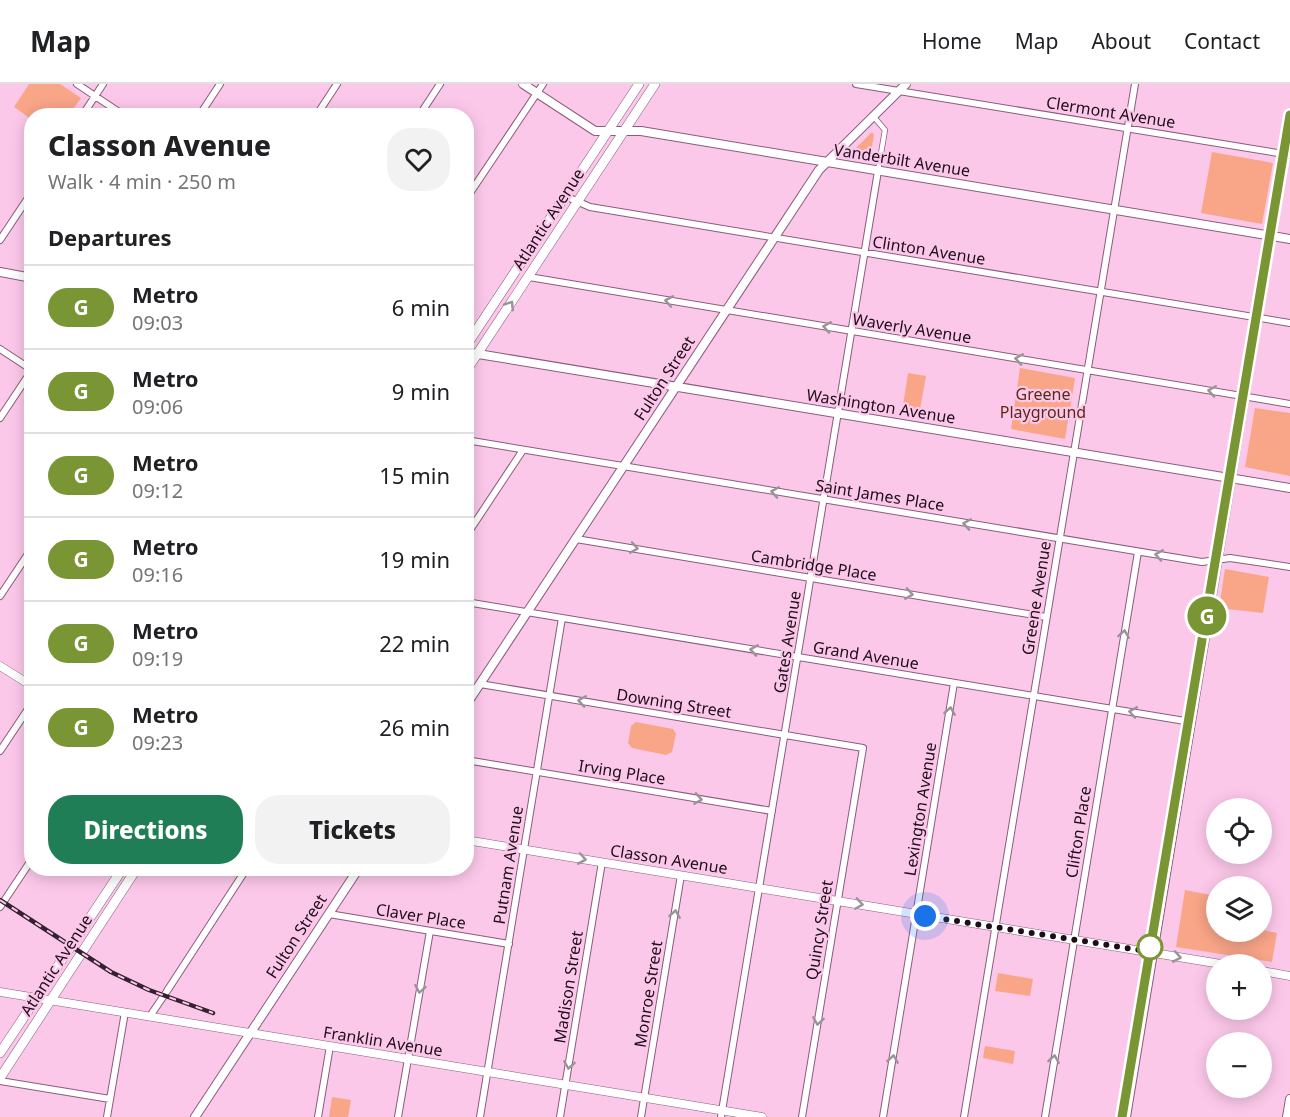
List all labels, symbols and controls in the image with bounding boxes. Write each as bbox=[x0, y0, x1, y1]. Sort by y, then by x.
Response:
text: Map bbox=[30, 22, 91, 60]
text: Home bbox=[922, 27, 982, 55]
text: Map bbox=[1015, 27, 1058, 55]
text: About bbox=[1091, 27, 1151, 55]
text: Contact bbox=[1184, 27, 1260, 55]
street label: Clermont Avenue bbox=[1045, 91, 1177, 133]
text: Classon Avenue bbox=[48, 126, 271, 164]
button: heart bbox=[387, 128, 450, 191]
street label: Vanderbilt Avenue bbox=[832, 138, 972, 182]
street label: Atlantic Avenue bbox=[507, 164, 589, 274]
text: Walk · 4 min · 250 m bbox=[48, 168, 236, 195]
text: Departures bbox=[48, 222, 172, 252]
street label: Clinton Avenue bbox=[871, 230, 987, 270]
text: Metro bbox=[132, 279, 199, 309]
text: 6 min bbox=[392, 292, 450, 322]
text: G bbox=[73, 293, 89, 321]
one-way arrow bbox=[664, 295, 674, 307]
one-way arrow bbox=[503, 301, 514, 312]
street label: Waverly Avenue bbox=[851, 308, 973, 348]
text: 09:03 bbox=[132, 309, 183, 336]
one-way arrow bbox=[822, 321, 832, 334]
street label: Fulton Street bbox=[628, 331, 700, 424]
one-way arrow bbox=[1015, 353, 1025, 366]
text: Metro bbox=[132, 363, 199, 393]
text: 9 min bbox=[392, 376, 450, 406]
text: G bbox=[73, 377, 89, 405]
street label: Washington Avenue bbox=[805, 383, 957, 429]
park label: Greene Playground bbox=[1000, 383, 1086, 423]
one-way arrow bbox=[1207, 385, 1217, 398]
text: 09:06 bbox=[132, 393, 183, 420]
text: Metro bbox=[132, 447, 199, 477]
text: 15 min bbox=[379, 460, 450, 490]
text: G bbox=[73, 461, 89, 489]
street label: Saint James Place bbox=[814, 474, 946, 516]
text: 09:12 bbox=[132, 477, 183, 504]
one-way arrow bbox=[770, 486, 779, 498]
one-way arrow bbox=[962, 518, 972, 530]
text: Metro bbox=[132, 531, 199, 561]
street label: Greene Avenue bbox=[1016, 539, 1056, 657]
one-way arrow bbox=[630, 542, 639, 554]
text: 19 min bbox=[379, 544, 450, 574]
street label: Cambridge Place bbox=[750, 544, 878, 586]
text: G bbox=[73, 545, 89, 573]
one-way arrow bbox=[1155, 550, 1164, 562]
text: 09:16 bbox=[132, 561, 183, 588]
one-way arrow bbox=[905, 588, 914, 600]
street label: Gates Avenue bbox=[768, 589, 806, 695]
line badge: G bbox=[1188, 596, 1226, 636]
text: G bbox=[1199, 602, 1215, 630]
text: Metro bbox=[132, 615, 199, 645]
text: 22 min bbox=[379, 628, 450, 658]
text: G bbox=[73, 629, 89, 657]
one-way arrow bbox=[1118, 629, 1130, 638]
street label: Grand Avenue bbox=[811, 636, 921, 674]
one-way arrow bbox=[750, 644, 759, 656]
text: 09:19 bbox=[132, 645, 183, 672]
street label: Downing Street bbox=[615, 683, 733, 723]
one-way arrow bbox=[577, 696, 587, 708]
text: Metro bbox=[132, 699, 199, 729]
one-way arrow bbox=[1128, 706, 1138, 719]
one-way arrow bbox=[943, 707, 956, 717]
text: 26 min bbox=[379, 712, 450, 742]
text: G bbox=[73, 713, 89, 741]
text: 09:23 bbox=[132, 729, 183, 756]
street label: Lexington Avenue bbox=[899, 741, 941, 877]
street label: Irving Place bbox=[577, 754, 667, 790]
street label: Clifton Place bbox=[1060, 784, 1096, 880]
one-way arrow bbox=[694, 792, 703, 804]
button: Directions bbox=[48, 795, 243, 864]
button: Tickets bbox=[255, 795, 450, 864]
map controls bbox=[1206, 798, 1272, 1098]
button: locate bbox=[1206, 798, 1272, 864]
street label: Putnam Avenue bbox=[488, 804, 528, 926]
street label: Classon Avenue bbox=[609, 839, 729, 879]
one-way arrow bbox=[577, 852, 587, 865]
button: layers bbox=[1206, 876, 1272, 942]
street label: Quincy Street bbox=[800, 878, 838, 982]
street label: Fulton Street bbox=[260, 889, 332, 982]
street label: Claver Place bbox=[375, 898, 467, 934]
one-way arrow bbox=[854, 898, 863, 910]
your location bbox=[910, 901, 940, 931]
street label: Atlantic Avenue bbox=[15, 910, 97, 1020]
one-way arrow bbox=[668, 910, 680, 919]
street label: Madison Street bbox=[548, 929, 588, 1045]
unlabelled marker bbox=[1137, 934, 1163, 960]
street label: Monroe Street bbox=[629, 939, 667, 1049]
one-way arrow bbox=[1172, 950, 1182, 963]
button: + bbox=[1206, 954, 1272, 1020]
one-way arrow bbox=[414, 983, 427, 993]
one-way arrow bbox=[812, 1016, 825, 1026]
street label: Franklin Avenue bbox=[322, 1021, 444, 1061]
button: − bbox=[1206, 1032, 1272, 1098]
one-way arrow bbox=[886, 1055, 898, 1064]
one-way arrow bbox=[1048, 1055, 1060, 1064]
one-way arrow bbox=[563, 1060, 575, 1070]

